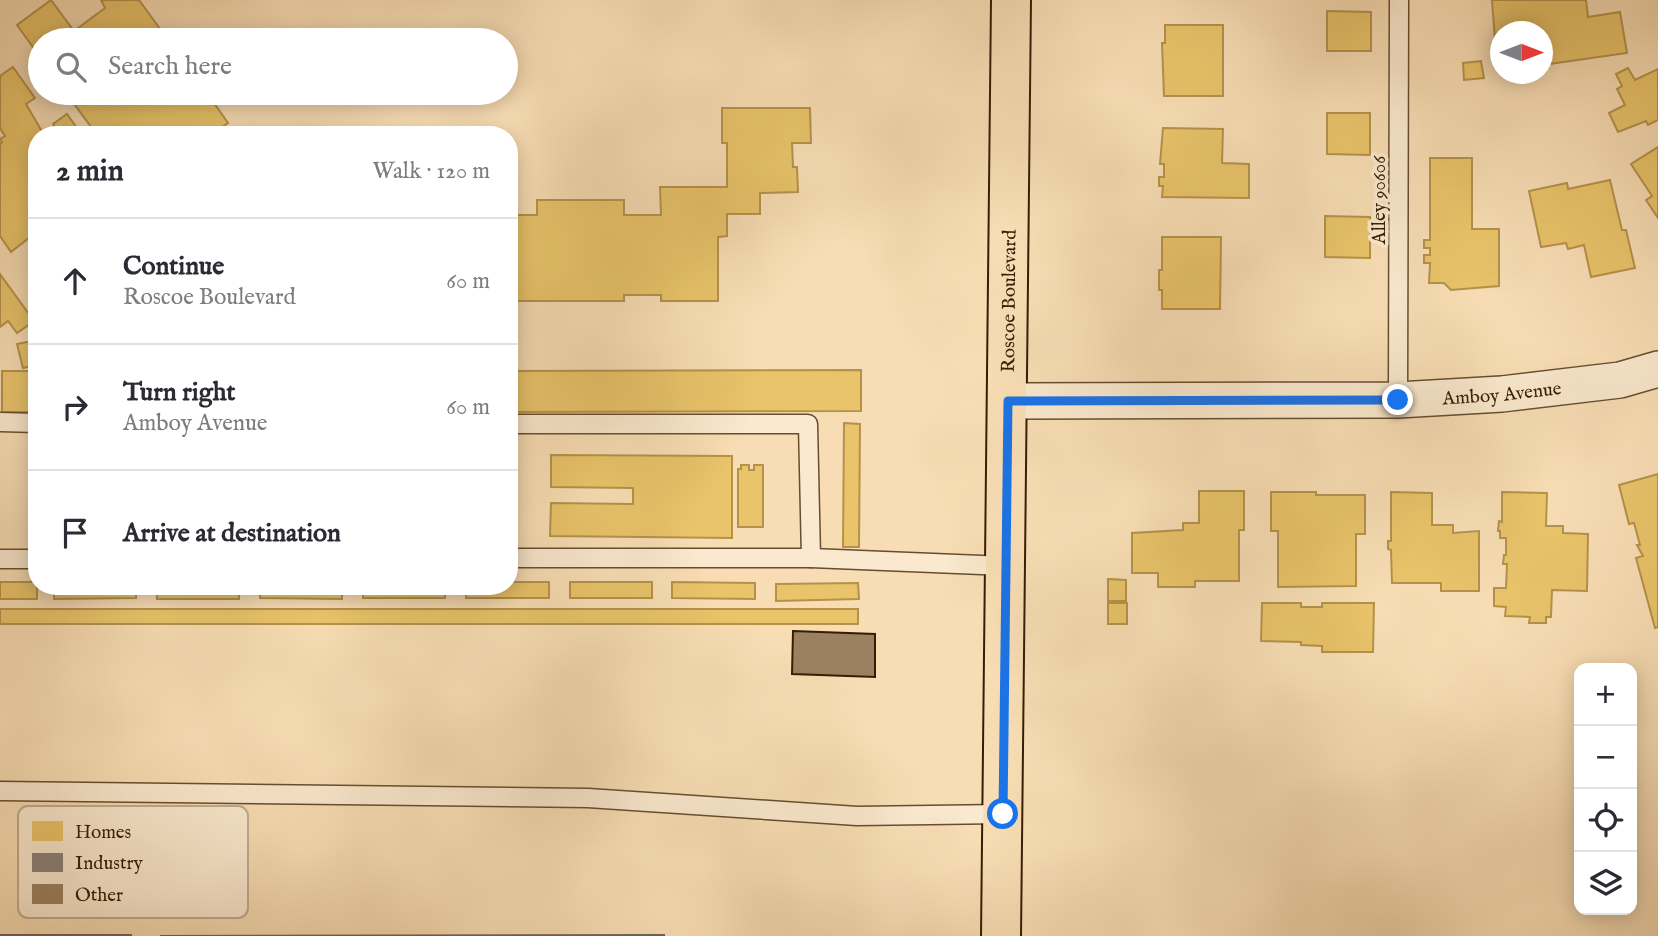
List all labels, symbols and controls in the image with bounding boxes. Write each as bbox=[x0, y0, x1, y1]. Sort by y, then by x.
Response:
north arrow bbox=[1490, 21, 1553, 84]
search box bbox=[28, 28, 518, 105]
icon: search bbox=[52, 48, 90, 86]
text: Search here bbox=[108, 50, 232, 83]
text: 2 min bbox=[56, 153, 124, 191]
street label: Alley 90606 bbox=[1368, 155, 1392, 245]
text: Walk · 120 m bbox=[372, 157, 490, 186]
street label: Roscoe Boulevard bbox=[997, 229, 1023, 373]
text: Continue bbox=[123, 250, 224, 283]
icon: ahead bbox=[56, 262, 94, 300]
text: 60 m bbox=[446, 267, 490, 296]
text: Roscoe Boulevard bbox=[123, 283, 296, 312]
text: Turn right bbox=[123, 376, 236, 409]
street label: Amboy Avenue bbox=[1441, 377, 1563, 411]
route end bbox=[1382, 384, 1413, 415]
icon: right bbox=[56, 388, 94, 426]
text: 60 m bbox=[446, 393, 490, 422]
text: Amboy Avenue bbox=[123, 409, 267, 438]
icon: arrive bbox=[56, 514, 94, 552]
text: Arrive at destination bbox=[123, 517, 341, 550]
map controls bbox=[1574, 663, 1637, 915]
button: + bbox=[1574, 663, 1637, 726]
button: − bbox=[1574, 726, 1637, 789]
button: locate bbox=[1574, 789, 1637, 852]
route start bbox=[987, 798, 1018, 829]
legend bbox=[18, 806, 248, 918]
text: Homes bbox=[75, 821, 131, 845]
text: Industry bbox=[75, 852, 143, 876]
button: layers bbox=[1574, 852, 1637, 915]
text: Other bbox=[75, 884, 123, 908]

